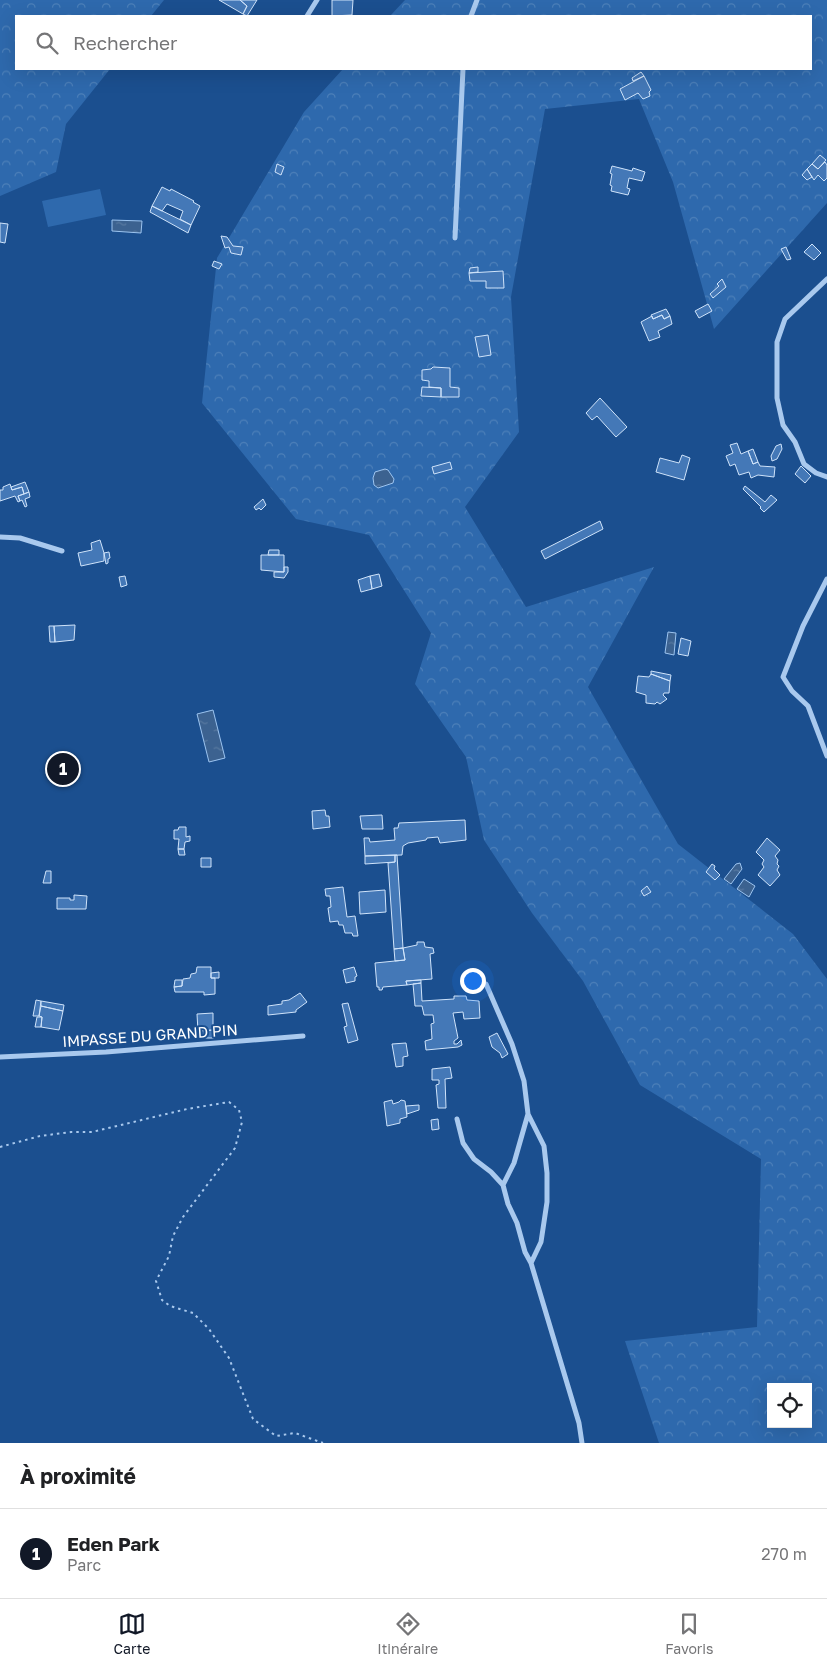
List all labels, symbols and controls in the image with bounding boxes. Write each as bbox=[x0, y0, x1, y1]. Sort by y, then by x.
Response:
search box bbox=[15, 15, 812, 70]
icon: search bbox=[33, 29, 61, 57]
text: Rechercher bbox=[73, 31, 178, 54]
pin: 1 bbox=[47, 750, 79, 788]
your location bbox=[460, 968, 486, 994]
street label: IMPASSE DU GRAND PIN bbox=[62, 1020, 238, 1050]
map controls bbox=[767, 1383, 812, 1428]
button: locate bbox=[767, 1383, 812, 1428]
text: À proximité bbox=[20, 1463, 136, 1489]
text: Eden Park bbox=[67, 1532, 160, 1555]
text: 1 bbox=[32, 1544, 40, 1564]
text: 270 m bbox=[761, 1544, 807, 1564]
text: Parc bbox=[67, 1555, 101, 1575]
tab: Carte bbox=[113, 1610, 150, 1657]
tab: Itinéraire bbox=[377, 1610, 438, 1657]
tab: Favoris bbox=[665, 1610, 714, 1657]

